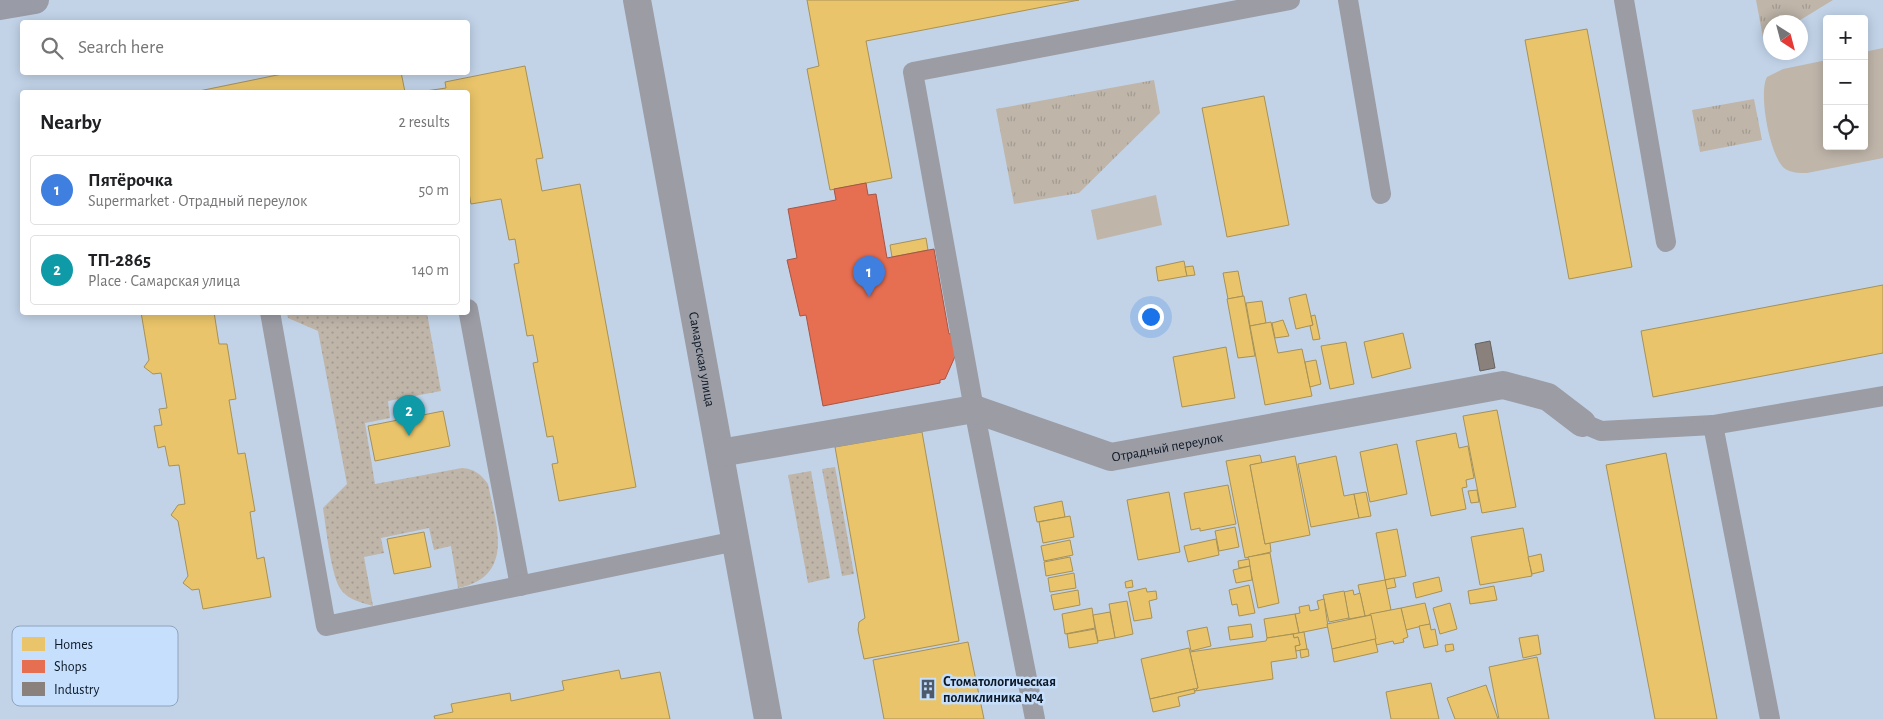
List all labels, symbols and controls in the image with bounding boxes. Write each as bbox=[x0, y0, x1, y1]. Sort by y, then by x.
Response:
north arrow bbox=[1763, 15, 1808, 60]
map controls bbox=[1823, 15, 1868, 150]
button: + bbox=[1823, 15, 1868, 60]
search box bbox=[20, 20, 470, 75]
icon: search bbox=[38, 34, 66, 62]
text: Search here bbox=[78, 38, 164, 57]
button: − bbox=[1823, 60, 1868, 105]
button: locate bbox=[1823, 105, 1868, 150]
text: Nearby bbox=[40, 112, 101, 133]
text: 2 results bbox=[398, 114, 450, 130]
text: Пятёрочка bbox=[88, 171, 173, 190]
text: 1 bbox=[54, 182, 60, 198]
text: 50 m bbox=[418, 182, 449, 198]
text: Supermarket · Отрадный переулок bbox=[88, 193, 307, 209]
text: ТП-2865 bbox=[88, 251, 151, 270]
pin: 1 bbox=[853, 256, 885, 297]
text: 2 bbox=[53, 262, 61, 278]
text: 140 m bbox=[412, 262, 449, 278]
text: Place · Самарская улица bbox=[88, 273, 240, 289]
your location bbox=[1138, 304, 1164, 330]
street label: Самарская улица bbox=[686, 311, 717, 409]
pin: 2 bbox=[393, 395, 425, 436]
street label: Отрадный переулок bbox=[1110, 430, 1225, 465]
legend bbox=[12, 626, 178, 706]
text: Homes bbox=[54, 638, 93, 652]
text: Shops bbox=[54, 660, 87, 674]
place label: Стоматологическая поликлиника №4 bbox=[943, 675, 1056, 705]
building icon: Стоматологическая поликлиника №4 bbox=[917, 678, 939, 700]
text: Industry bbox=[54, 683, 100, 697]

